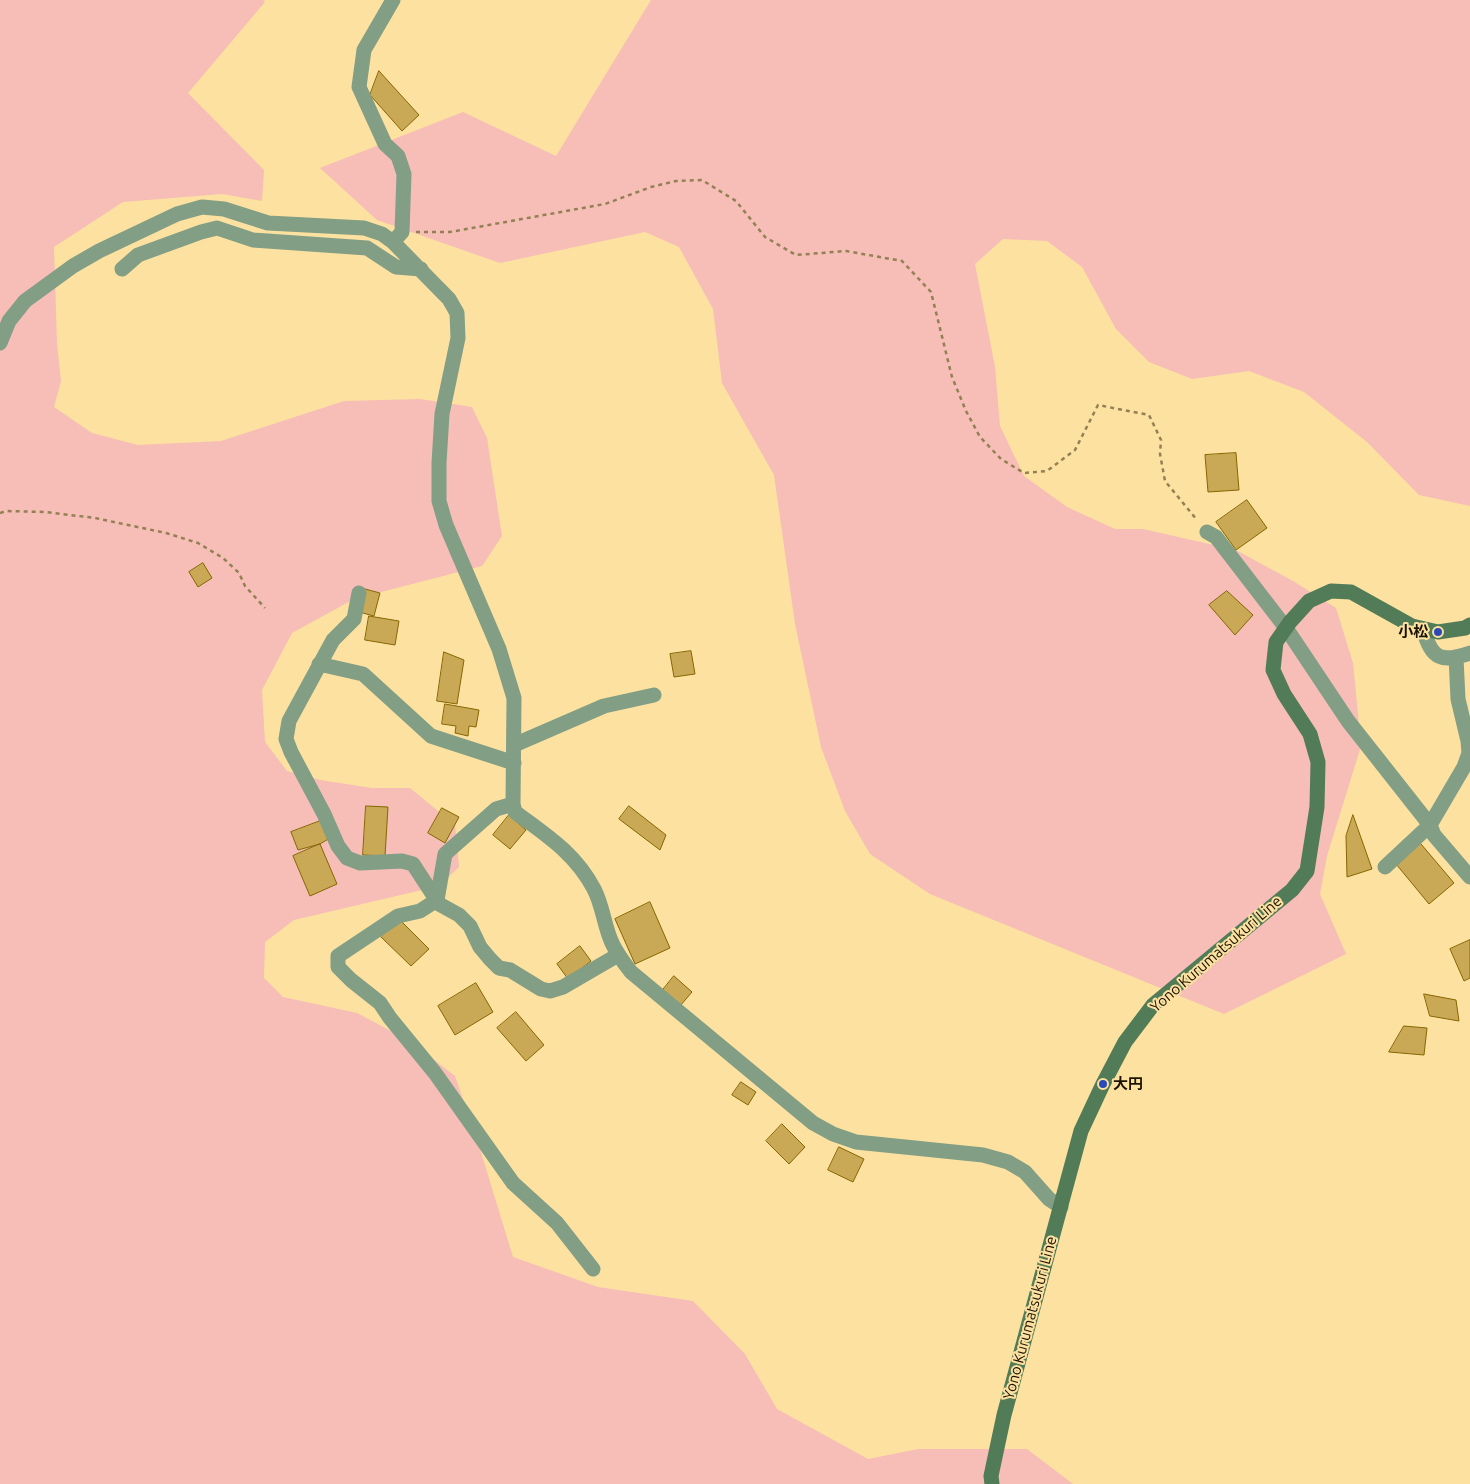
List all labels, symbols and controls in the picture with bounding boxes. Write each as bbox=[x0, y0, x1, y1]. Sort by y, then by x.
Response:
place label: 小松 bbox=[1398, 623, 1428, 641]
marker: 小松 bbox=[1432, 626, 1444, 638]
street label: Yono Kurumatsukuri Line bbox=[1147, 892, 1285, 1016]
place label: 大円 bbox=[1113, 1075, 1143, 1093]
marker: 大円 bbox=[1097, 1078, 1109, 1090]
street label: Yono Kurumatsukuri Line bbox=[1000, 1234, 1060, 1402]

